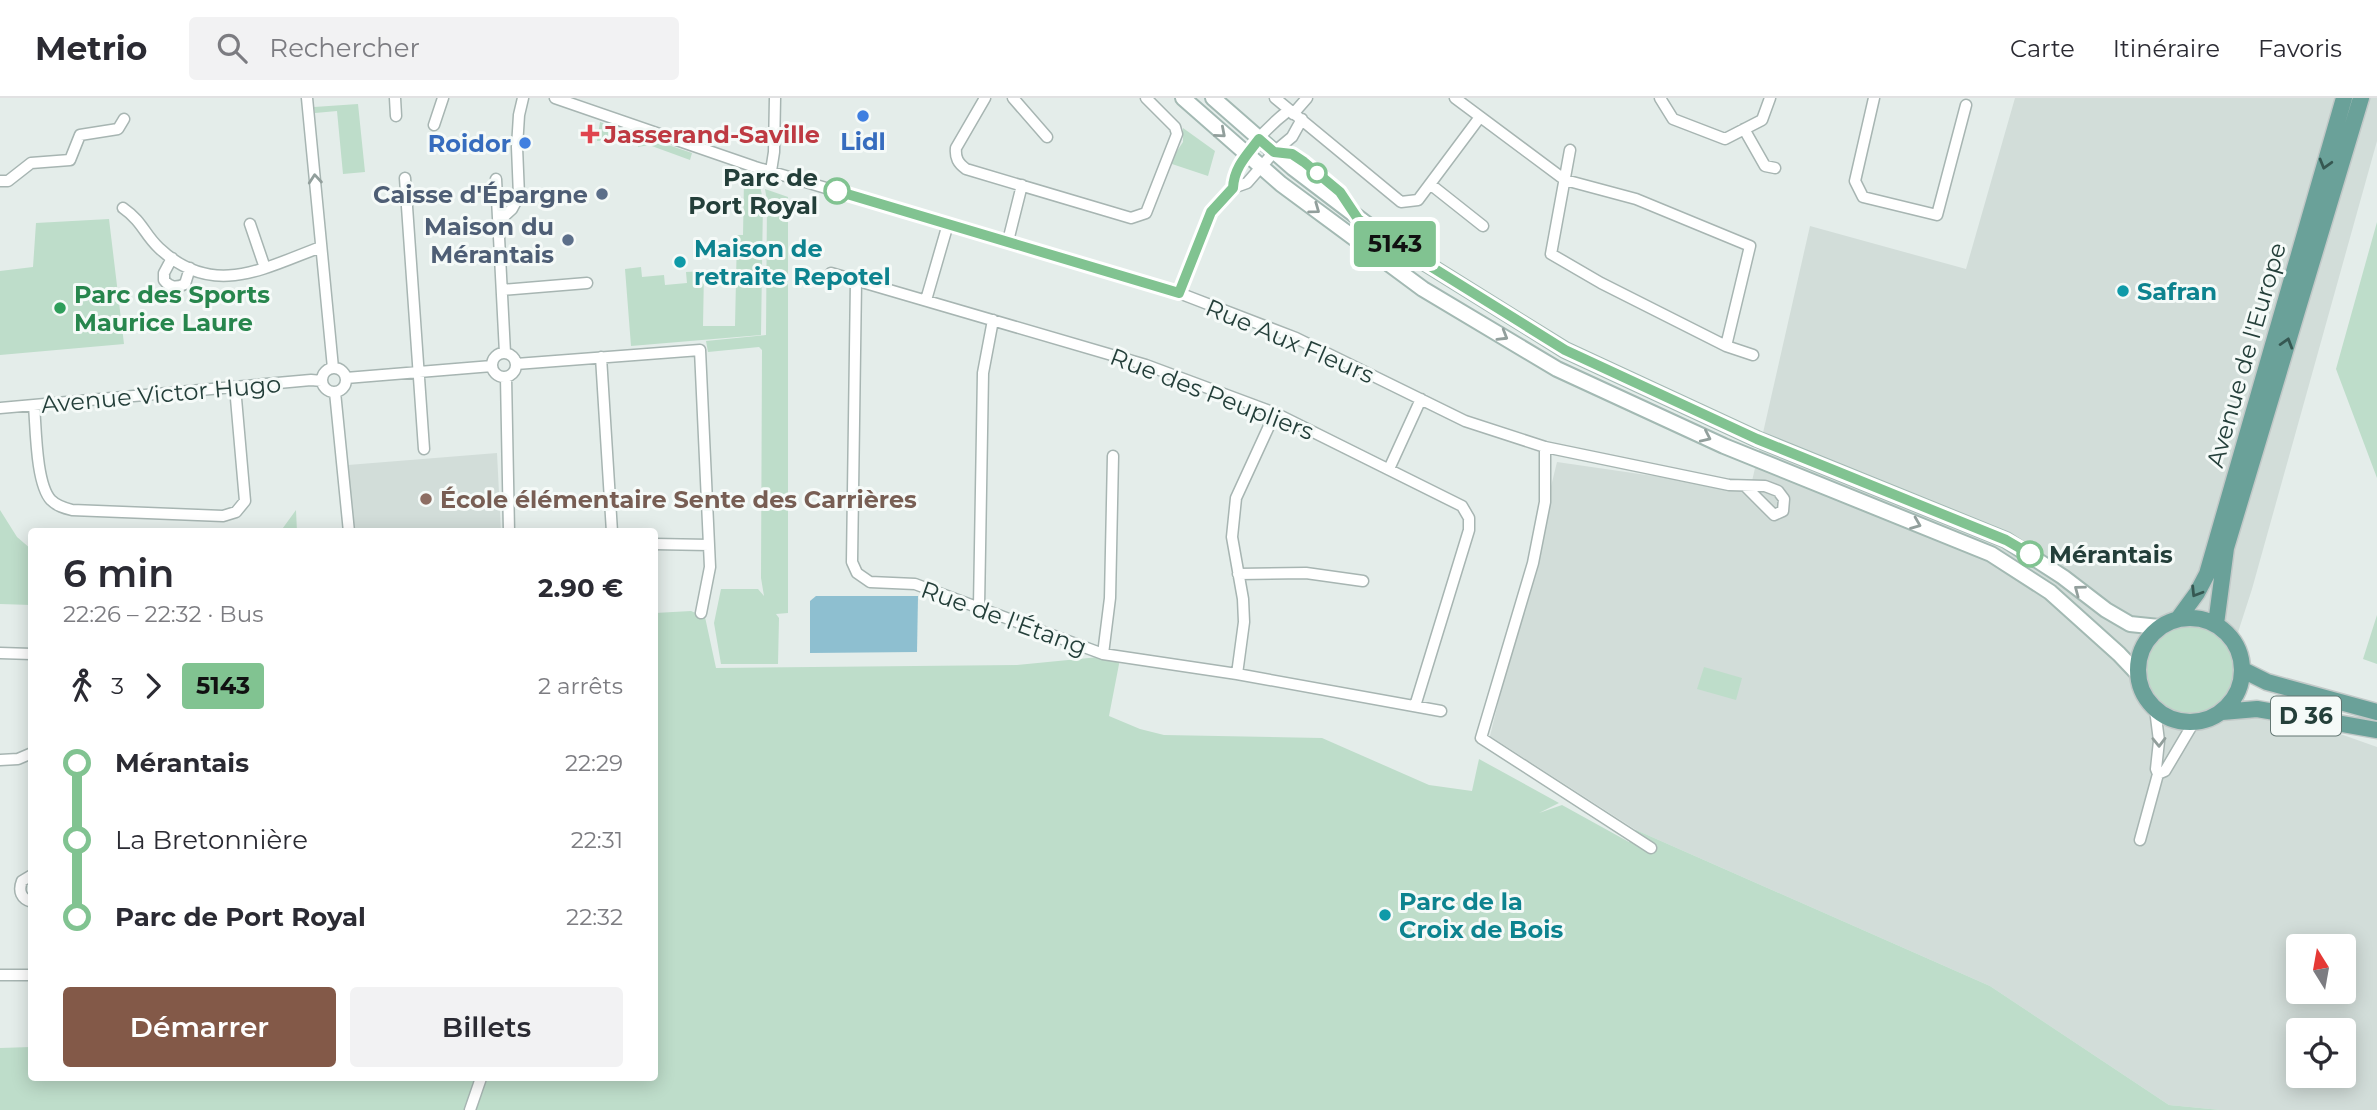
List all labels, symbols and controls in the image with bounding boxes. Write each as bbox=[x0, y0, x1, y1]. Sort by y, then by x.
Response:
search box bbox=[189, 17, 679, 80]
text: Metrio bbox=[35, 28, 147, 68]
icon: search bbox=[213, 29, 251, 67]
text: Rechercher bbox=[269, 32, 420, 64]
text: Carte bbox=[2010, 34, 2075, 63]
text: Itinéraire bbox=[2113, 34, 2220, 63]
text: Favoris bbox=[2258, 34, 2342, 63]
marker: Lidl bbox=[855, 108, 871, 124]
place label: Jasserand-Saville bbox=[603, 120, 820, 149]
one-way arrow bbox=[1213, 125, 1226, 137]
marker: Jasserand-Saville bbox=[582, 126, 598, 142]
place label: Lidl bbox=[840, 127, 886, 156]
place label: Roidor bbox=[428, 129, 511, 158]
marker: Roidor bbox=[517, 135, 533, 151]
one-way arrow bbox=[2318, 157, 2333, 169]
place label: Parc de Port Royal bbox=[688, 163, 818, 220]
unlabelled marker bbox=[1307, 163, 1327, 183]
one-way arrow bbox=[308, 173, 323, 184]
marker: Parc de Port Royal bbox=[824, 178, 850, 204]
place label: Caisse d'Épargne bbox=[373, 180, 588, 209]
marker: Caisse d'Épargne bbox=[594, 186, 610, 202]
one-way arrow bbox=[1307, 200, 1319, 213]
place label: Maison du Mérantais bbox=[424, 212, 554, 269]
line badge: 5143 bbox=[1346, 221, 1444, 267]
text: 5143 bbox=[1368, 229, 1422, 258]
marker: Maison du Mérantais bbox=[560, 232, 576, 248]
place label: Maison de retraite Repotel bbox=[694, 234, 891, 291]
street label: Avenue de l'Europe bbox=[2200, 239, 2292, 471]
marker: Maison de retraite Repotel bbox=[672, 254, 688, 270]
place label: Safran bbox=[2137, 277, 2217, 306]
place label: Parc des Sports Maurice Laure bbox=[74, 280, 270, 337]
marker: Safran bbox=[2115, 283, 2131, 299]
street label: Rue Aux Fleurs bbox=[1201, 292, 1379, 390]
marker: Parc des Sports Maurice Laure bbox=[52, 300, 68, 316]
one-way arrow bbox=[1495, 328, 1508, 341]
one-way arrow bbox=[2279, 337, 2294, 349]
street label: Rue des Peupliers bbox=[1106, 342, 1318, 446]
street label: Avenue Victor Hugo bbox=[40, 369, 282, 419]
one-way arrow bbox=[1699, 429, 1711, 443]
place label: École élémentaire Sente des Carrières bbox=[440, 485, 917, 514]
marker: École élémentaire Sente des Carrières bbox=[418, 491, 434, 507]
one-way arrow bbox=[1909, 516, 1922, 530]
place label: Mérantais bbox=[2049, 540, 2173, 569]
marker: Mérantais bbox=[2017, 541, 2043, 567]
text: 6 min bbox=[63, 550, 174, 597]
text: 2.90 € bbox=[538, 572, 623, 604]
street label: Rue de l'Étang bbox=[917, 575, 1091, 661]
one-way arrow bbox=[2075, 585, 2087, 598]
one-way arrow bbox=[2192, 585, 2205, 598]
text: 22:26 – 22:32 · Bus bbox=[63, 600, 263, 628]
icon: walk bbox=[63, 667, 101, 705]
icon: forward bbox=[134, 667, 172, 705]
text: 5143 bbox=[196, 671, 250, 700]
text: 3 bbox=[111, 672, 124, 700]
text: 2 arrêts bbox=[538, 672, 623, 700]
road number: D 36 bbox=[2271, 696, 2341, 736]
one-way arrow bbox=[2151, 737, 2167, 747]
text: Mérantais bbox=[115, 747, 249, 779]
text: 22:29 bbox=[565, 749, 623, 777]
text: La Bretonnière bbox=[115, 824, 308, 856]
text: 22:31 bbox=[571, 826, 623, 854]
place label: Parc de la Croix de Bois bbox=[1399, 887, 1563, 944]
text: Parc de Port Royal bbox=[115, 901, 366, 933]
text: 22:32 bbox=[566, 903, 623, 931]
marker: Parc de la Croix de Bois bbox=[1377, 907, 1393, 923]
north arrow bbox=[2286, 934, 2356, 1004]
map controls bbox=[2286, 934, 2356, 1088]
button: Démarrer bbox=[63, 987, 336, 1067]
button: Billets bbox=[350, 987, 623, 1067]
button: locate bbox=[2286, 1018, 2356, 1088]

